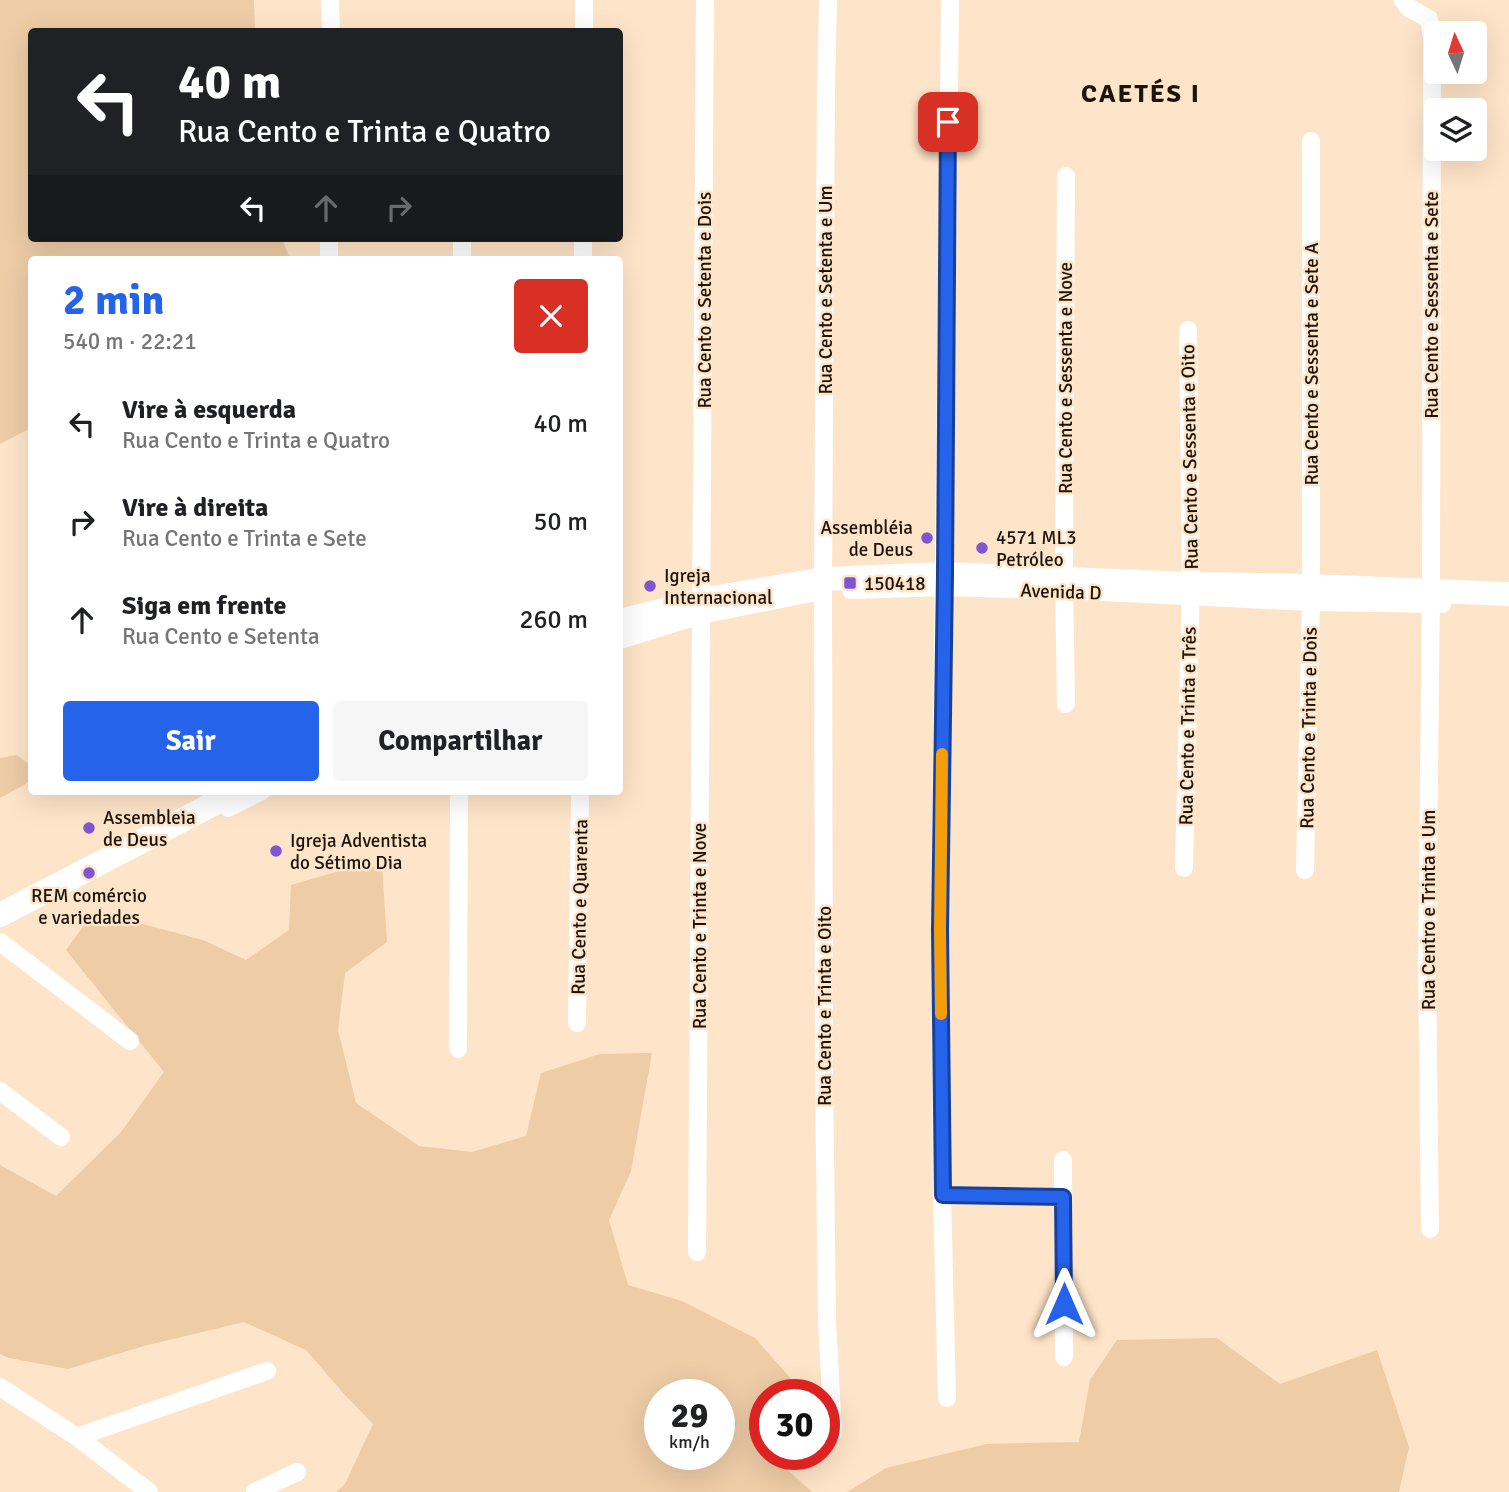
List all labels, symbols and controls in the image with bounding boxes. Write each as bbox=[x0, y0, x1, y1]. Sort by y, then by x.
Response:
north arrow bbox=[1424, 21, 1488, 84]
map controls bbox=[1424, 21, 1487, 161]
text: 40 m bbox=[178, 52, 281, 112]
icon: left bbox=[63, 56, 154, 147]
district label: CAETÉS I bbox=[1081, 78, 1201, 110]
pin bbox=[918, 92, 978, 152]
button: layers bbox=[1424, 98, 1487, 161]
icon: arrive bbox=[929, 103, 967, 141]
text: Rua Cento e Trinta e Quatro bbox=[178, 112, 551, 151]
street label: Rua Cento e Setenta e Um bbox=[814, 185, 838, 395]
icon: left bbox=[234, 189, 272, 227]
icon: ahead bbox=[307, 189, 345, 227]
icon: right bbox=[380, 189, 418, 227]
street label: Rua Cento e Sessenta e Sete bbox=[1420, 191, 1444, 419]
street label: Rua Cento e Setenta e Dois bbox=[693, 192, 717, 408]
street label: Rua Cento e Sessenta e Sete A bbox=[1300, 242, 1324, 486]
street label: Rua Cento e Sessenta e Nove bbox=[1054, 262, 1078, 494]
text: 2 min bbox=[63, 275, 164, 326]
button: close bbox=[514, 279, 588, 353]
text: 540 m · 22:21 bbox=[63, 327, 197, 356]
street label: Rua Cento e Sessenta e Oito bbox=[1176, 344, 1204, 570]
text: Vire à esquerda bbox=[122, 394, 296, 426]
icon: left bbox=[63, 405, 101, 443]
text: 40 m bbox=[533, 408, 588, 440]
text: Rua Cento e Trinta e Quatro bbox=[122, 426, 390, 455]
text: Vire à direita bbox=[122, 492, 268, 524]
icon: right bbox=[63, 503, 101, 541]
text: 50 m bbox=[533, 506, 588, 538]
place label: Assembléia de Deus bbox=[820, 516, 913, 562]
text: Rua Cento e Trinta e Sete bbox=[122, 524, 367, 553]
place label: 4571 ML3 Petróleo bbox=[996, 526, 1077, 572]
marker: Assembléia de Deus bbox=[919, 530, 935, 546]
marker: 4571 ML3 Petróleo bbox=[974, 540, 990, 556]
place label: Igreja Internacional bbox=[664, 564, 773, 610]
place label: 150418 bbox=[864, 572, 926, 596]
marker: 150418 bbox=[842, 575, 858, 591]
marker: Igreja Internacional bbox=[642, 578, 658, 594]
street label: Avenida D bbox=[1020, 579, 1102, 605]
text: Siga em frente bbox=[122, 590, 286, 622]
icon: ahead bbox=[63, 601, 101, 639]
text: 260 m bbox=[519, 604, 588, 636]
text: Rua Cento e Setenta bbox=[122, 622, 320, 651]
street label: Rua Cento e Trinta e Três bbox=[1174, 626, 1202, 826]
street label: Rua Cento e Trinta e Dois bbox=[1295, 627, 1323, 829]
button: Sair bbox=[63, 701, 319, 781]
button: Compartilhar bbox=[333, 701, 588, 781]
place label: Assembleia de Deus bbox=[103, 806, 196, 852]
street label: Rua Centro e Trinta e Um bbox=[1417, 810, 1441, 1010]
street label: Rua Cento e Quarenta bbox=[566, 819, 594, 995]
marker: Assembleia de Deus bbox=[81, 820, 97, 836]
street label: Rua Cento e Trinta e Nove bbox=[688, 823, 712, 1029]
place label: Igreja Adventista do Sétimo Dia bbox=[290, 829, 427, 875]
marker: Igreja Adventista do Sétimo Dia bbox=[268, 843, 284, 859]
marker: REM comércio e variedades bbox=[81, 865, 97, 881]
place label: REM comércio e variedades bbox=[31, 884, 147, 930]
street label: Rua Cento e Trinta e Oito bbox=[813, 906, 837, 1106]
position arrow bbox=[1027, 1267, 1101, 1341]
speed limit sign: 30 bbox=[749, 1379, 840, 1470]
text: 29 bbox=[671, 1394, 708, 1437]
text: km/h bbox=[669, 1431, 710, 1453]

